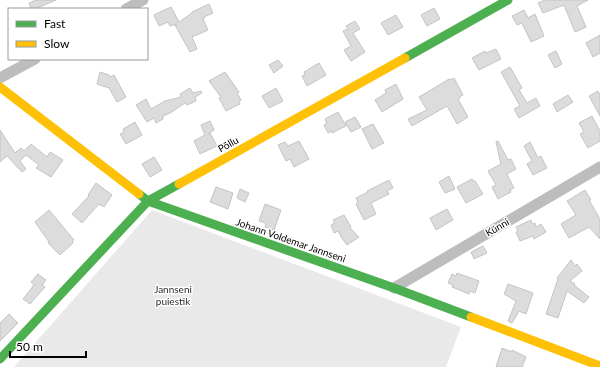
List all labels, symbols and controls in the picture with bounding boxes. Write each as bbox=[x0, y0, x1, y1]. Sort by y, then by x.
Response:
legend bbox=[8, 8, 148, 60]
text: Fast bbox=[44, 16, 66, 31]
text: Slow bbox=[44, 36, 70, 51]
street label: Põllu bbox=[216, 133, 240, 155]
street label: Künni bbox=[483, 215, 511, 239]
street label: Johann Voldemar Jannseni bbox=[235, 216, 347, 264]
park label: Jannseni puiestik bbox=[154, 283, 192, 307]
scale bar bbox=[10, 333, 86, 359]
text: 50 m bbox=[16, 339, 43, 354]

